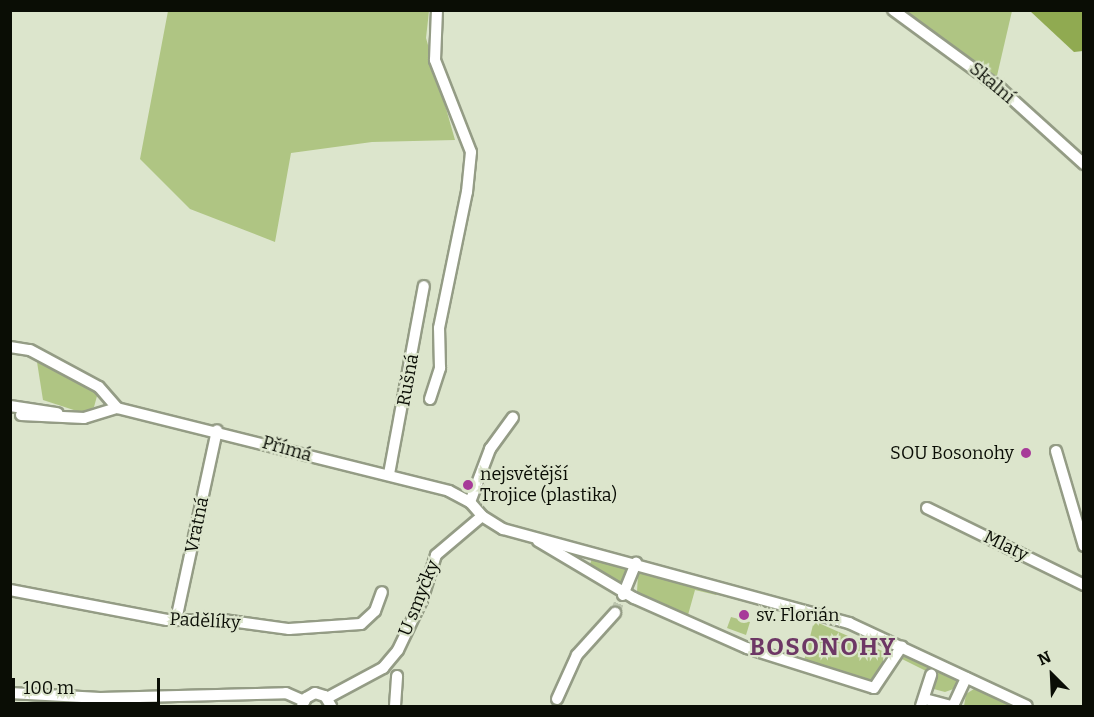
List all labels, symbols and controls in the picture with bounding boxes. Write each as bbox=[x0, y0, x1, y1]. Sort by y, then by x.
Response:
street label: Skalní bbox=[965, 58, 1019, 108]
street label: Rušná bbox=[393, 352, 423, 408]
street label: Přímá bbox=[260, 432, 314, 466]
place label: SOU Bosonohy bbox=[890, 442, 1014, 464]
marker: SOU Bosonohy bbox=[1019, 446, 1033, 460]
place label: nejsvětější Trojice (plastika) bbox=[480, 464, 617, 506]
marker: nejsvětější Trojice (plastika) bbox=[461, 478, 475, 492]
street label: Vratná bbox=[181, 495, 213, 555]
street label: Mlaty bbox=[980, 526, 1032, 566]
street label: U smyčky bbox=[394, 557, 444, 639]
place label: sv. Florián bbox=[756, 604, 839, 626]
street label: Padělíky bbox=[169, 608, 241, 634]
marker: sv. Florián bbox=[737, 608, 751, 622]
district label: BOSONOHY bbox=[750, 634, 896, 662]
north arrow bbox=[1022, 645, 1082, 705]
text: N bbox=[1035, 647, 1054, 669]
scale bar bbox=[15, 666, 164, 704]
text: 100 m bbox=[23, 677, 74, 699]

